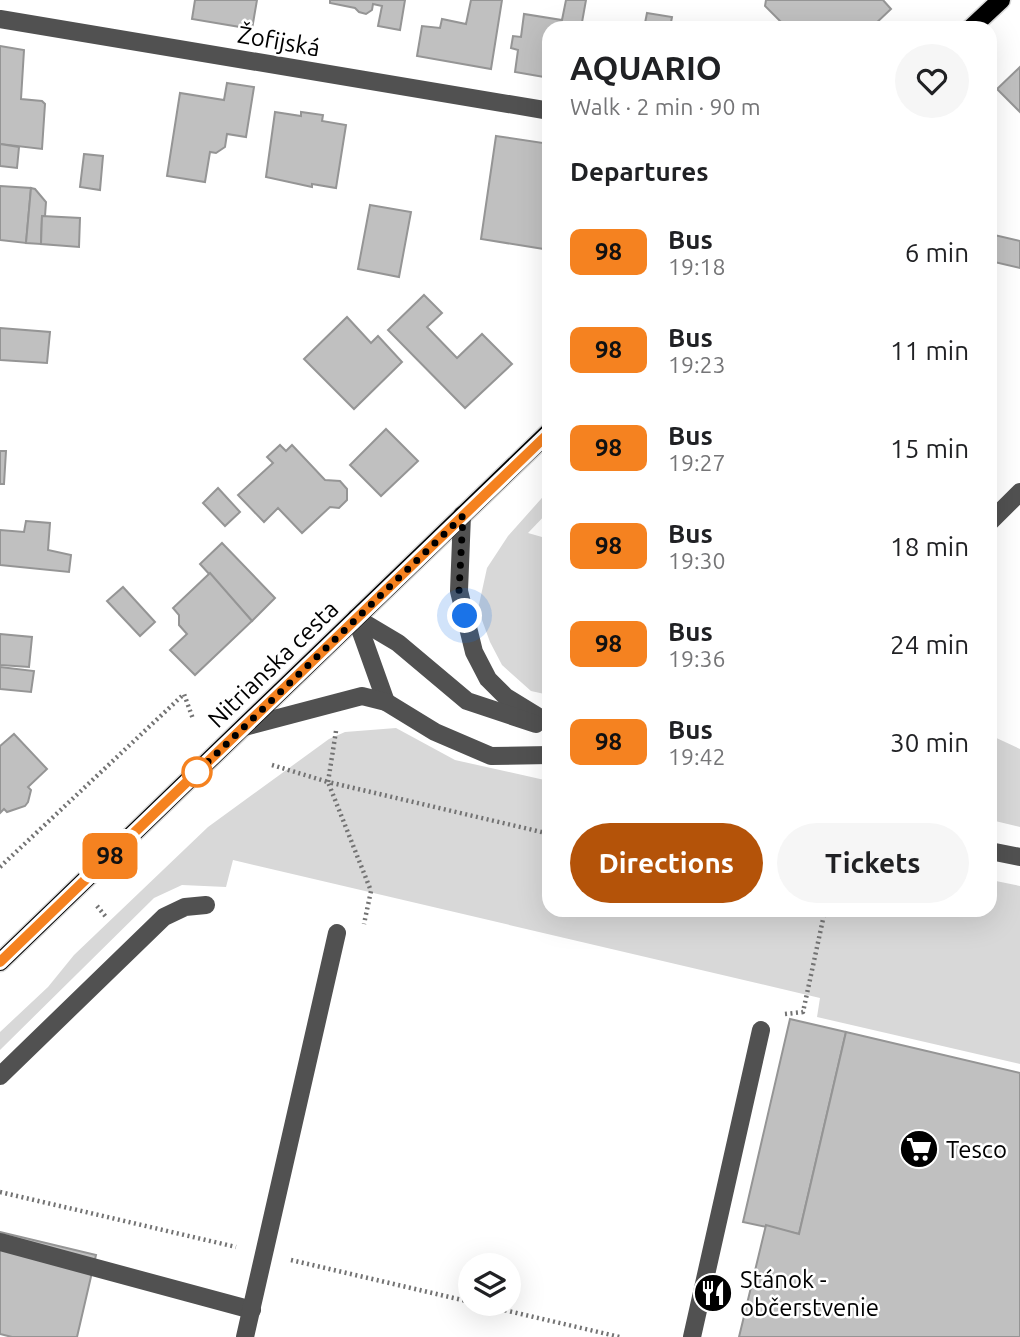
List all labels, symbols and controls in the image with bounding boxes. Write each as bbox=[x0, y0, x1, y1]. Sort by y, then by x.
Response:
street label: Žofijská bbox=[236, 20, 322, 62]
button: heart bbox=[895, 44, 969, 118]
text: AQUARIO bbox=[570, 49, 722, 86]
text: Walk · 2 min · 90 m bbox=[570, 94, 761, 119]
text: Departures bbox=[570, 157, 708, 186]
text: Bus bbox=[668, 225, 713, 254]
text: 98 bbox=[595, 238, 622, 265]
text: 6 min bbox=[905, 238, 969, 267]
text: 19:18 bbox=[668, 254, 726, 279]
text: Bus bbox=[668, 323, 713, 352]
text: 98 bbox=[595, 336, 622, 363]
text: 11 min bbox=[890, 336, 969, 365]
text: 19:23 bbox=[668, 352, 726, 377]
text: Bus bbox=[668, 421, 713, 450]
text: 98 bbox=[595, 434, 622, 461]
text: 15 min bbox=[890, 434, 969, 463]
text: 19:27 bbox=[668, 450, 726, 475]
text: Bus bbox=[668, 519, 713, 548]
text: 98 bbox=[595, 532, 622, 559]
text: 18 min bbox=[890, 532, 969, 561]
text: 19:30 bbox=[668, 548, 726, 573]
street label: Nitrianska cesta bbox=[202, 595, 344, 733]
your location bbox=[447, 598, 482, 633]
text: Bus bbox=[668, 617, 713, 646]
text: 98 bbox=[595, 630, 622, 657]
text: 24 min bbox=[890, 630, 969, 659]
text: 19:36 bbox=[668, 646, 726, 671]
text: Bus bbox=[668, 715, 713, 744]
text: 98 bbox=[595, 728, 622, 755]
text: 30 min bbox=[890, 728, 969, 757]
text: 19:42 bbox=[668, 744, 726, 769]
unlabelled marker bbox=[182, 757, 212, 787]
button: Directions bbox=[570, 823, 763, 903]
button: Tickets bbox=[777, 823, 969, 903]
line badge: 98 bbox=[78, 833, 142, 879]
text: 98 bbox=[96, 842, 124, 869]
supermarket icon: Tesco bbox=[898, 1128, 940, 1170]
place label: Tesco bbox=[946, 1136, 1007, 1163]
map controls bbox=[458, 1253, 521, 1316]
button: layers bbox=[458, 1253, 521, 1316]
place label: Stánok - občerstvenie bbox=[740, 1266, 879, 1321]
restaurant icon: Stánok - občerstvenie bbox=[692, 1272, 734, 1314]

